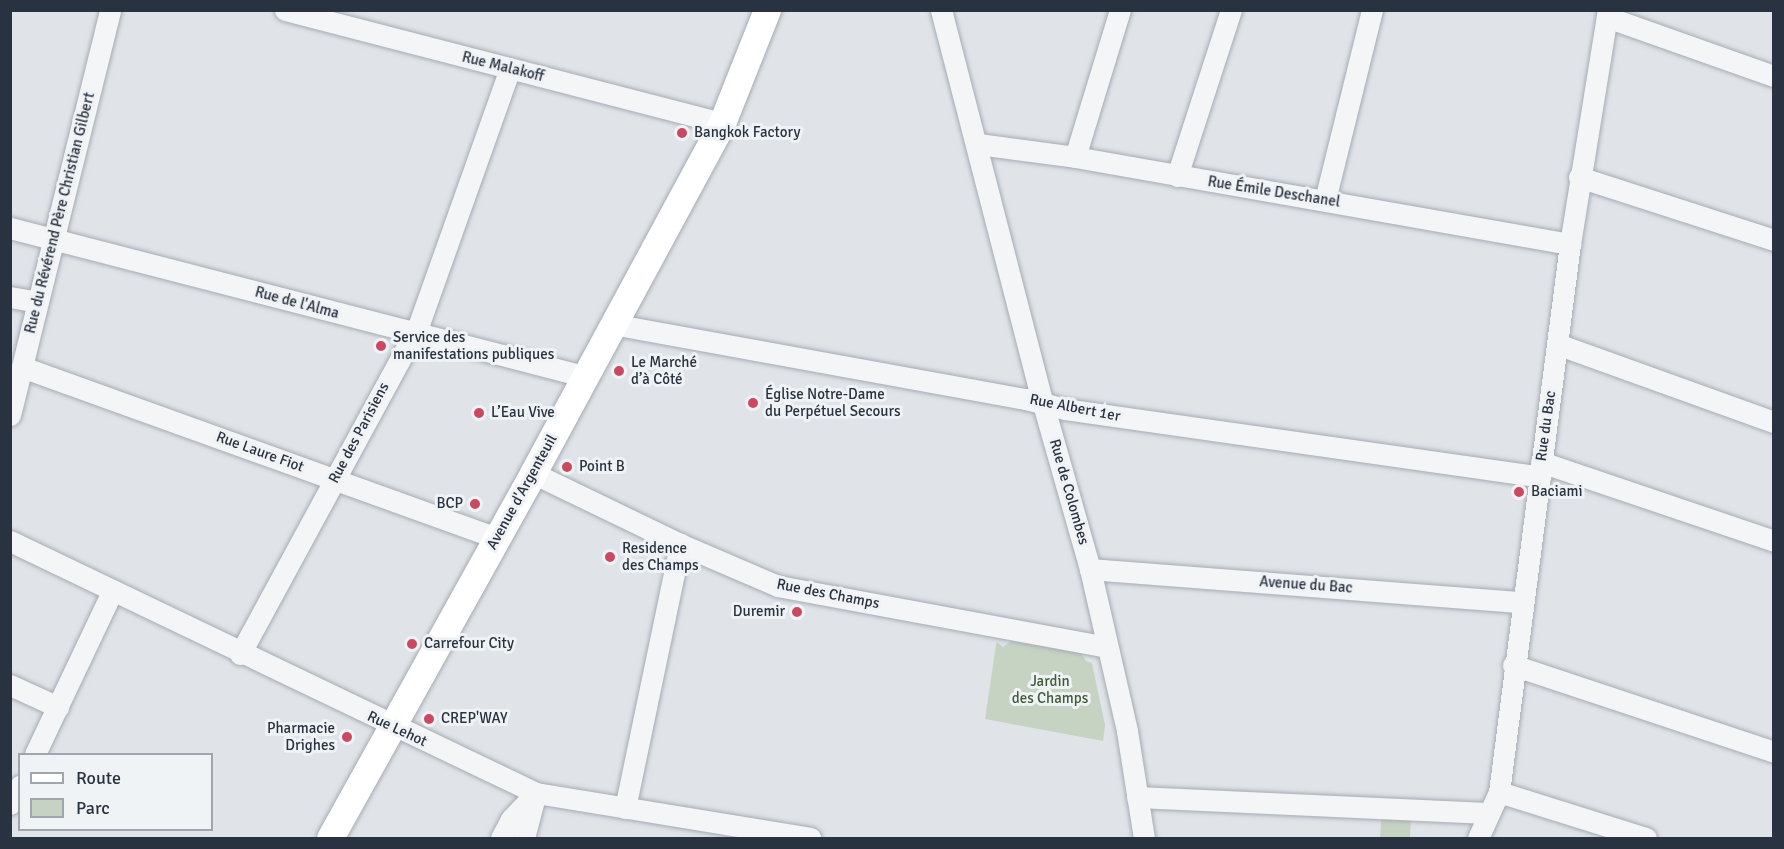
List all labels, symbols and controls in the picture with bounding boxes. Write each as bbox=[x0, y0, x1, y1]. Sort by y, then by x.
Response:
street label: Rue Malakoff bbox=[460, 48, 546, 86]
street label: Rue du Révérend Père Christian Gilbert bbox=[21, 91, 99, 335]
place label: Bangkok Factory bbox=[694, 124, 800, 142]
marker: Bangkok Factory bbox=[675, 126, 689, 140]
street label: Rue Émile Deschanel bbox=[1206, 173, 1342, 211]
street label: Rue de l'Alma bbox=[253, 283, 341, 323]
place label: Service des manifestations publiques bbox=[393, 328, 554, 363]
marker: Service des manifestations publiques bbox=[374, 339, 388, 353]
place label: Le Marché d’à Côté bbox=[631, 353, 697, 388]
marker: Le Marché d’à Côté bbox=[612, 364, 626, 378]
street label: Rue des Parisiens bbox=[325, 380, 393, 486]
place label: Église Notre-Dame du Perpétuel Secours bbox=[765, 385, 901, 420]
street label: Rue Albert 1er bbox=[1028, 390, 1122, 426]
street label: Rue du Bac bbox=[1532, 390, 1560, 462]
marker: Église Notre-Dame du Perpétuel Secours bbox=[746, 396, 760, 410]
place label: L’Eau Vive bbox=[491, 404, 555, 422]
marker: L’Eau Vive bbox=[472, 406, 486, 420]
street label: Rue Laure Fiot bbox=[214, 428, 306, 476]
street label: Avenue d'Argenteuil bbox=[483, 431, 561, 553]
street label: Rue de Colombes bbox=[1045, 437, 1093, 547]
place label: Point B bbox=[579, 458, 625, 476]
marker: Point B bbox=[560, 460, 574, 474]
place label: Baciami bbox=[1531, 483, 1583, 501]
marker: Baciami bbox=[1512, 485, 1526, 499]
place label: BCP bbox=[436, 495, 463, 513]
marker: BCP bbox=[468, 497, 482, 511]
place label: Residence des Champs bbox=[622, 539, 699, 574]
marker: Residence des Champs bbox=[603, 550, 617, 564]
street label: Avenue du Bac bbox=[1259, 573, 1353, 597]
street label: Rue des Champs bbox=[775, 575, 881, 613]
place label: Duremir bbox=[733, 603, 785, 621]
marker: Duremir bbox=[790, 605, 804, 619]
place label: Carrefour City bbox=[424, 635, 514, 653]
marker: Carrefour City bbox=[405, 637, 419, 651]
park label: Jardin des Champs bbox=[1012, 672, 1088, 707]
street label: Rue Lehot bbox=[364, 707, 430, 751]
place label: CREP'WAY bbox=[441, 710, 507, 728]
marker: CREP'WAY bbox=[422, 712, 436, 726]
place label: Pharmacie Drighes bbox=[267, 719, 335, 754]
marker: Pharmacie Drighes bbox=[340, 730, 354, 744]
legend bbox=[18, 753, 213, 831]
text: Route bbox=[76, 767, 121, 789]
text: Parc bbox=[76, 797, 110, 819]

